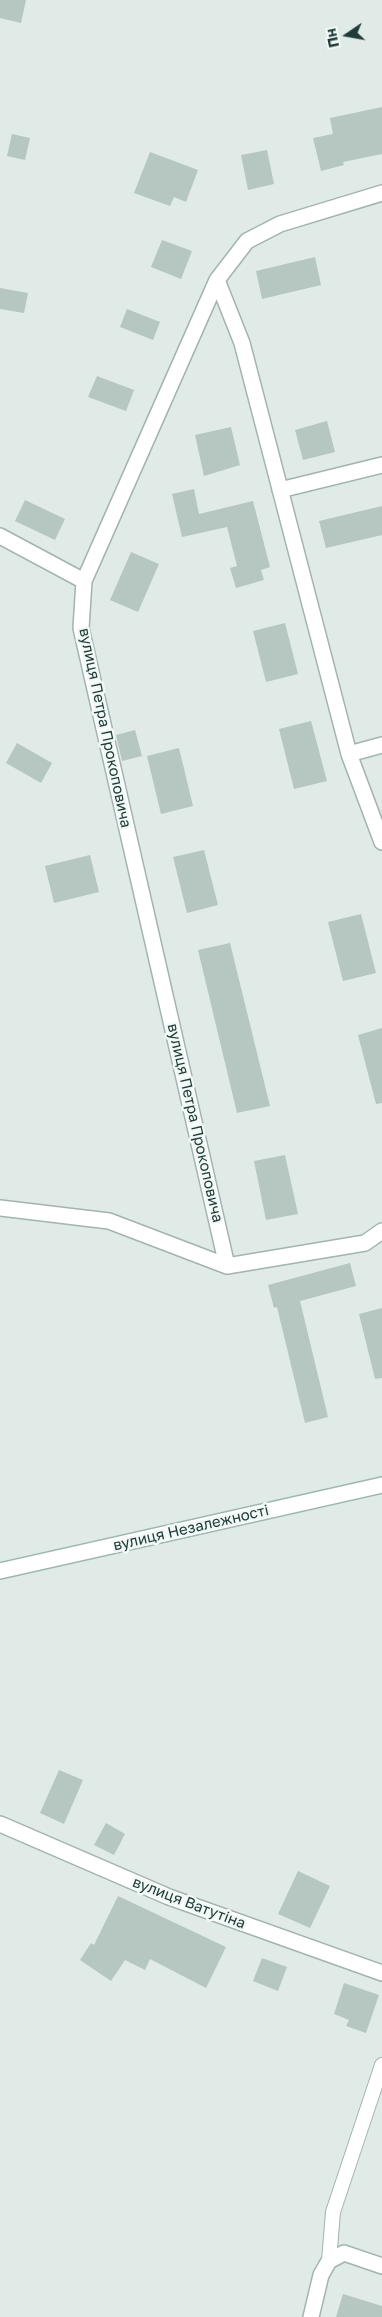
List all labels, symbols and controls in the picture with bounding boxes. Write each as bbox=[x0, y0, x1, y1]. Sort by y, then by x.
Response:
north arrow bbox=[322, 10, 372, 60]
text: Пн bbox=[322, 27, 342, 49]
street label: вулиця Петра Прокоповича bbox=[75, 626, 135, 830]
street label: вулиця Петра Прокоповича bbox=[163, 1022, 227, 1224]
street label: вулиця Незалежності bbox=[111, 1501, 271, 1555]
street label: вулиця Ватутіна bbox=[130, 1873, 248, 1933]

